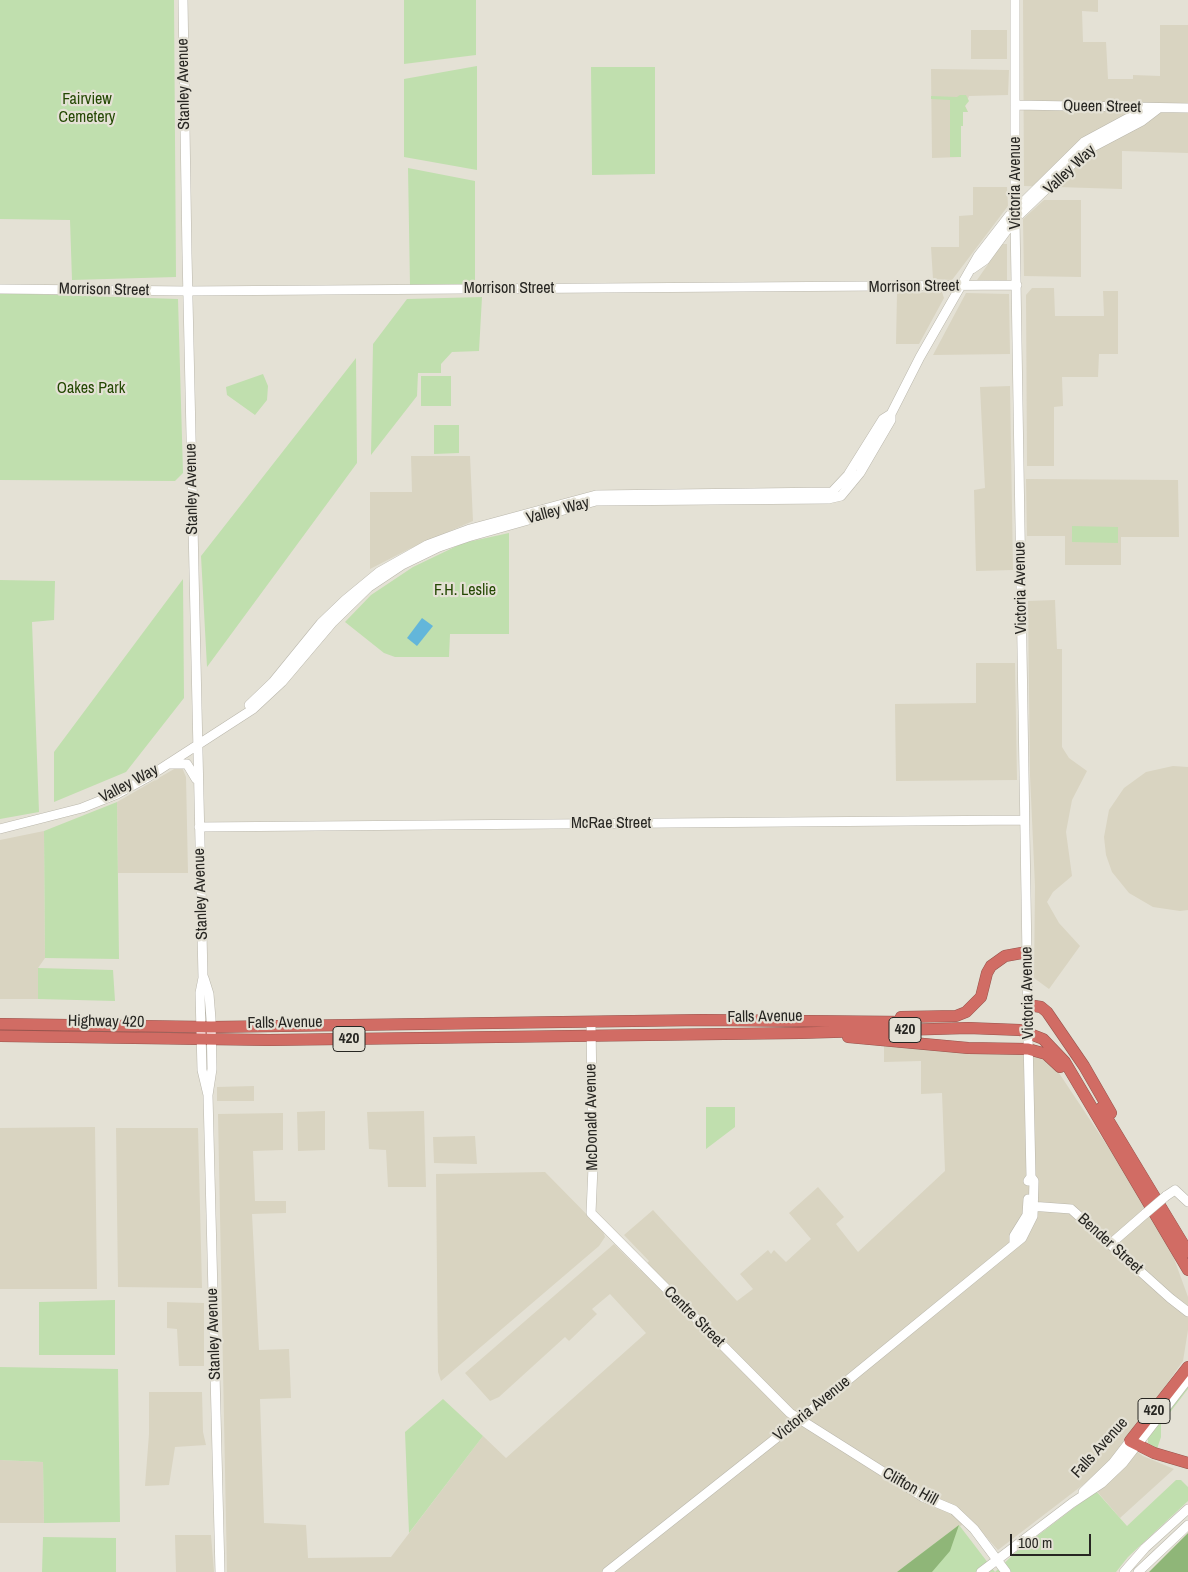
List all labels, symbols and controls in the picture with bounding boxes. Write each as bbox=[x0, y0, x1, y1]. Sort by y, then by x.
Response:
street label: Stanley Avenue bbox=[174, 38, 194, 130]
park label: Fairview Cemetery bbox=[59, 90, 115, 128]
street label: Queen Street bbox=[1063, 97, 1141, 117]
street label: Victoria Avenue bbox=[1006, 137, 1026, 229]
street label: Valley Way bbox=[1040, 141, 1100, 199]
street label: Morrison Street bbox=[869, 277, 959, 297]
street label: Morrison Street bbox=[464, 279, 554, 299]
street label: Morrison Street bbox=[59, 280, 149, 300]
park label: Oakes Park bbox=[57, 379, 125, 399]
street label: Stanley Avenue bbox=[182, 443, 202, 535]
street label: Valley Way bbox=[525, 493, 591, 529]
street label: Victoria Avenue bbox=[1011, 541, 1031, 635]
park label: F.H. Leslie bbox=[434, 581, 496, 601]
street label: Valley Way bbox=[96, 760, 162, 808]
street label: McRae Street bbox=[571, 814, 651, 834]
street label: Stanley Avenue bbox=[190, 848, 212, 940]
street label: Victoria Avenue bbox=[1018, 946, 1038, 1040]
street label: Falls Avenue bbox=[727, 1007, 803, 1027]
street label: Highway 420 bbox=[68, 1012, 144, 1032]
street label: Falls Avenue bbox=[247, 1013, 323, 1033]
road number: 420 bbox=[889, 1018, 921, 1042]
road number: 420 bbox=[333, 1026, 365, 1052]
street label: McDonald Avenue bbox=[581, 1063, 603, 1171]
street label: Bender Street bbox=[1073, 1210, 1147, 1278]
street label: Centre Street bbox=[660, 1283, 728, 1351]
street label: Stanley Avenue bbox=[203, 1288, 225, 1380]
street label: Victoria Avenue bbox=[770, 1372, 854, 1446]
road number: 420 bbox=[1138, 1398, 1170, 1424]
street label: Falls Avenue bbox=[1068, 1414, 1132, 1482]
street label: Clifton Hill bbox=[879, 1464, 941, 1510]
scale bar bbox=[1013, 1524, 1094, 1556]
text: 100 m bbox=[1018, 1532, 1052, 1553]

